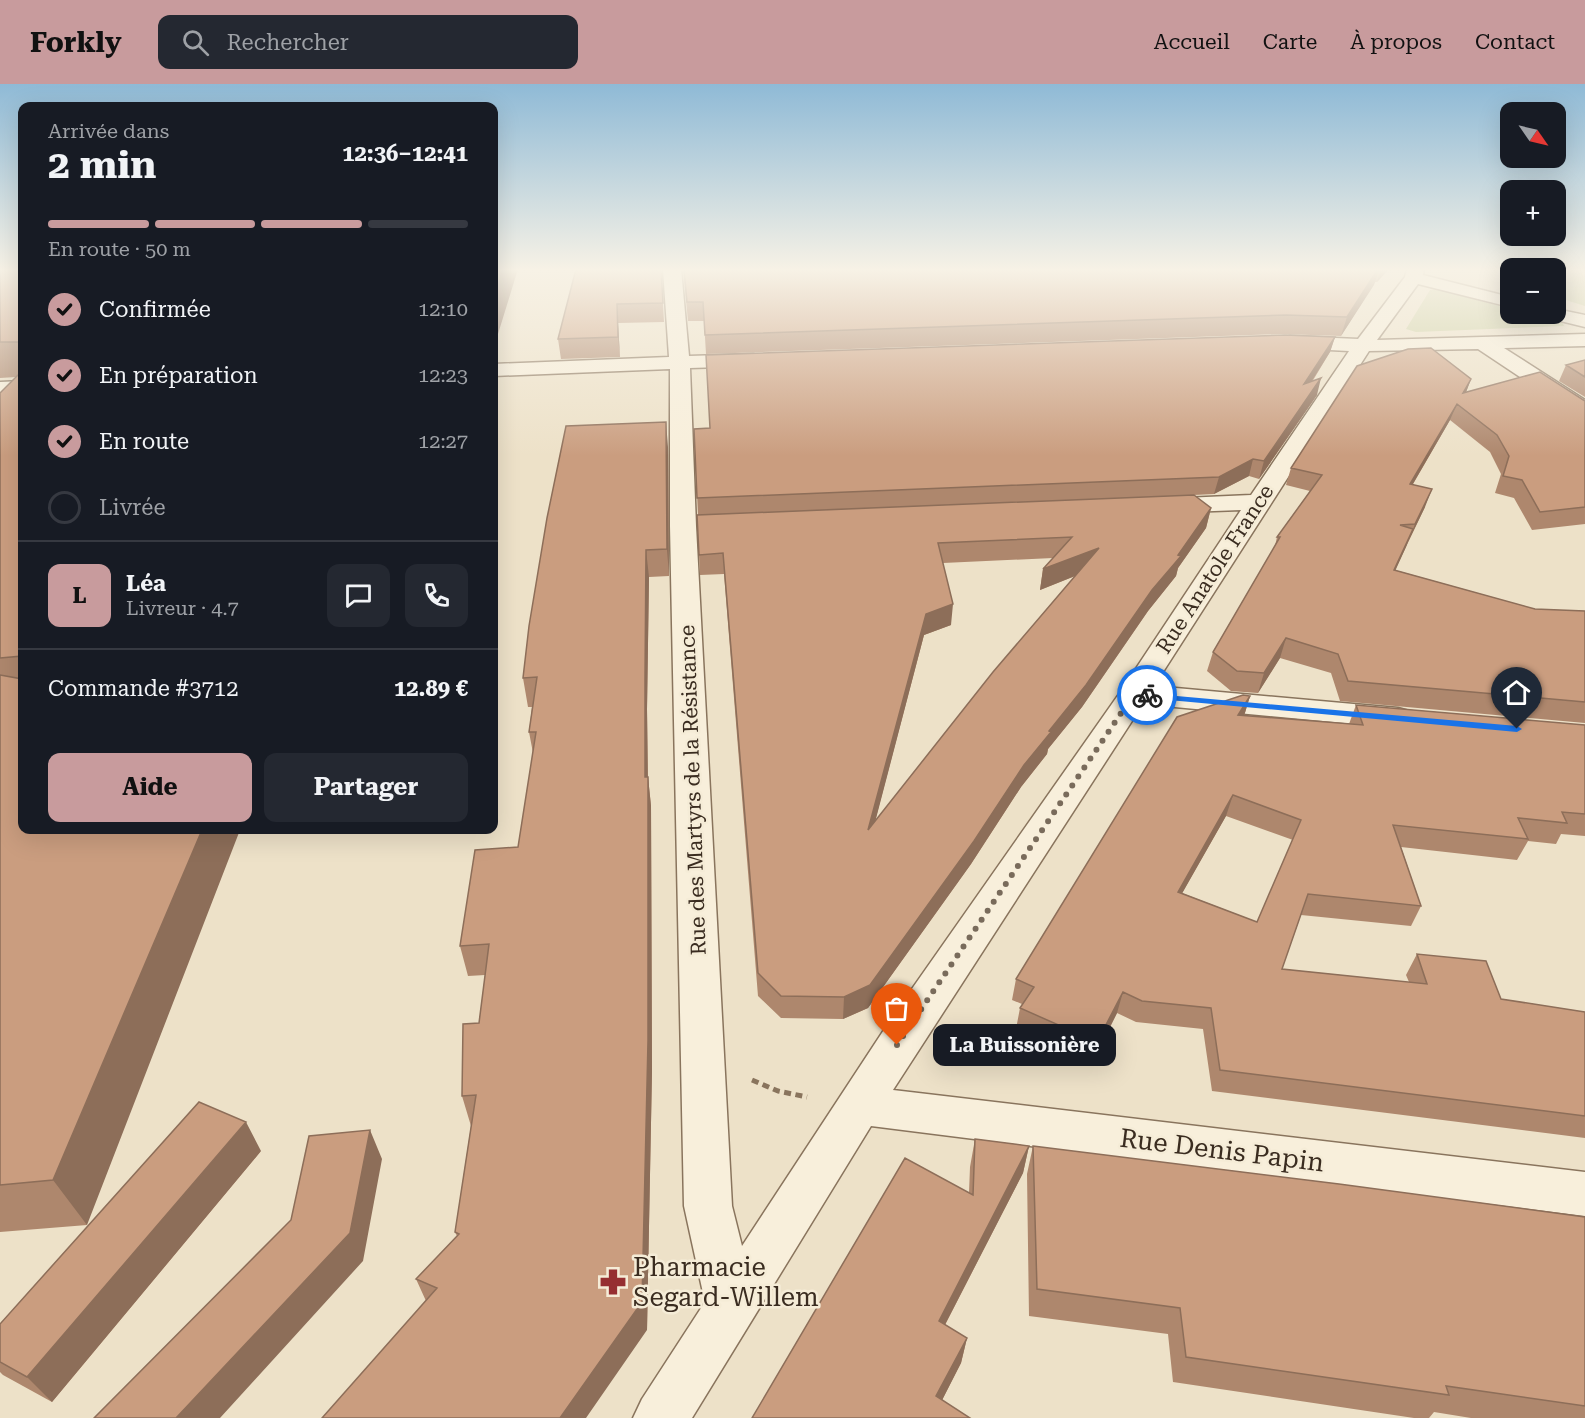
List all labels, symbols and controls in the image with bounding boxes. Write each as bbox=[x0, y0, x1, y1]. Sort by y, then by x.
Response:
search box bbox=[158, 15, 578, 69]
text: Forkly bbox=[30, 26, 122, 59]
icon: search bbox=[179, 26, 212, 59]
text: Rechercher bbox=[227, 30, 349, 55]
text: Accueil bbox=[1154, 30, 1230, 54]
text: Carte bbox=[1263, 30, 1317, 54]
text: À propos bbox=[1350, 30, 1442, 54]
text: Contact bbox=[1475, 30, 1555, 54]
north arrow bbox=[1500, 102, 1566, 168]
map controls bbox=[1500, 102, 1566, 324]
text: Arrivée dans bbox=[48, 119, 169, 143]
text: 12:36–12:41 bbox=[342, 141, 468, 166]
text: 2 min bbox=[48, 142, 156, 188]
button: + bbox=[1500, 180, 1566, 246]
text: En route · 50 m bbox=[48, 237, 191, 261]
button: − bbox=[1500, 258, 1566, 324]
icon: check bbox=[48, 293, 81, 326]
text: Confirmée bbox=[99, 297, 211, 322]
text: 12:10 bbox=[418, 297, 468, 321]
icon: check bbox=[48, 359, 81, 392]
text: En préparation bbox=[99, 363, 258, 388]
text: 12:23 bbox=[418, 363, 468, 387]
icon: check bbox=[48, 425, 81, 458]
text: En route bbox=[99, 429, 189, 454]
text: 12:27 bbox=[418, 429, 468, 453]
street label: Rue Anatole France bbox=[1151, 480, 1279, 658]
text: Livrée bbox=[99, 495, 165, 520]
button: chat bbox=[327, 564, 390, 627]
button: phone bbox=[405, 564, 468, 627]
text: Léa bbox=[126, 571, 166, 596]
text: L bbox=[72, 583, 87, 608]
text: Livreur · 4.7 bbox=[126, 596, 239, 620]
street label: Rue des Martyrs de la Résistance bbox=[675, 624, 711, 956]
courier bbox=[1117, 665, 1177, 725]
pin bbox=[1491, 667, 1542, 729]
text: Commande #3712 bbox=[48, 676, 238, 701]
text: 12.89 € bbox=[394, 676, 468, 701]
icon: home bbox=[1500, 676, 1533, 709]
icon: bike bbox=[1131, 679, 1164, 712]
button: Aide bbox=[48, 753, 252, 822]
button: Partager bbox=[264, 753, 468, 822]
pin bbox=[871, 983, 922, 1045]
icon: bag bbox=[880, 992, 913, 1025]
callout: La Buissonière bbox=[933, 1024, 1116, 1066]
text: La Buissonière bbox=[950, 1033, 1099, 1057]
street label: Rue Denis Papin bbox=[1118, 1123, 1326, 1177]
place label: Pharmacie Segard-Willem bbox=[633, 1252, 819, 1312]
pharmacy icon: Pharmacie Segard-Willem bbox=[598, 1267, 628, 1297]

